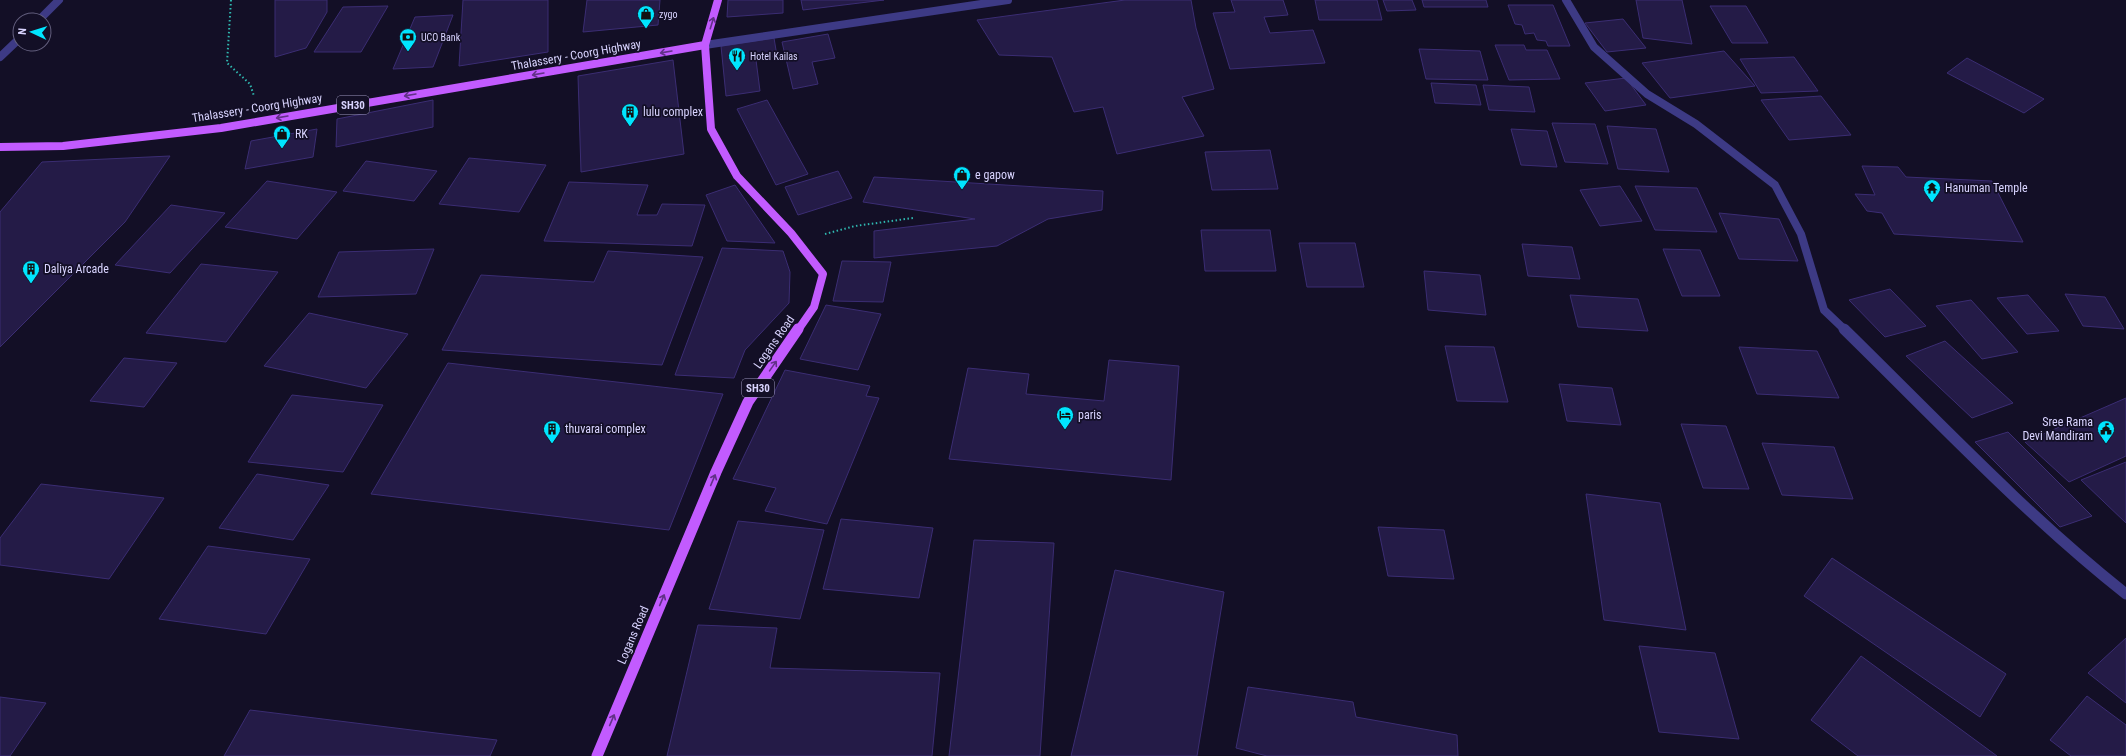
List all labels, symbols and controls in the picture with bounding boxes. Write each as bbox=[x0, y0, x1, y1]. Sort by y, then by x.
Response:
shop icon: zygo bbox=[636, 4, 656, 29]
place label: zygo bbox=[659, 9, 677, 20]
north arrow bbox=[12, 12, 52, 52]
one-way arrow bbox=[709, 16, 716, 29]
text: N bbox=[16, 27, 29, 35]
bank icon: UCO Bank bbox=[398, 27, 418, 52]
place label: UCO Bank bbox=[421, 32, 461, 43]
street label: Thalassery - Coorg Highway bbox=[510, 37, 642, 73]
restaurant icon: Hotel Kailas bbox=[727, 46, 747, 71]
one-way arrow bbox=[660, 48, 673, 56]
place label: Hotel Kailas bbox=[750, 51, 798, 62]
one-way arrow bbox=[532, 70, 545, 78]
street label: Thalassery - Coorg Highway bbox=[191, 91, 323, 125]
one-way arrow bbox=[404, 92, 417, 100]
road number: SH30 bbox=[337, 96, 369, 114]
building icon: lulu complex bbox=[620, 102, 640, 127]
place label: lulu complex bbox=[643, 105, 703, 119]
one-way arrow bbox=[276, 113, 289, 121]
shop icon: RK bbox=[272, 124, 292, 149]
place label: RK bbox=[295, 127, 308, 141]
shop icon: e gapow bbox=[952, 165, 972, 190]
place label: e gapow bbox=[975, 168, 1015, 182]
temple icon: Hanuman Temple bbox=[1922, 178, 1942, 203]
place label: Hanuman Temple bbox=[1945, 181, 2028, 195]
building icon: Daliya Arcade bbox=[21, 259, 41, 284]
place label: Daliya Arcade bbox=[44, 262, 109, 276]
street label: Logans Road bbox=[751, 313, 797, 371]
one-way arrow bbox=[769, 361, 777, 372]
road number: SH30 bbox=[742, 379, 774, 397]
hotel icon: paris bbox=[1055, 405, 1075, 430]
place label: paris bbox=[1078, 408, 1102, 422]
place label: Sree Rama Devi Mandiram bbox=[2022, 415, 2093, 443]
building icon: thuvarai complex bbox=[542, 419, 562, 444]
public building icon: Sree Rama Devi Mandiram bbox=[2096, 419, 2116, 444]
place label: thuvarai complex bbox=[565, 422, 646, 436]
one-way arrow bbox=[709, 475, 717, 487]
one-way arrow bbox=[659, 595, 666, 607]
street label: Logans Road bbox=[615, 604, 651, 666]
one-way arrow bbox=[608, 715, 616, 727]

